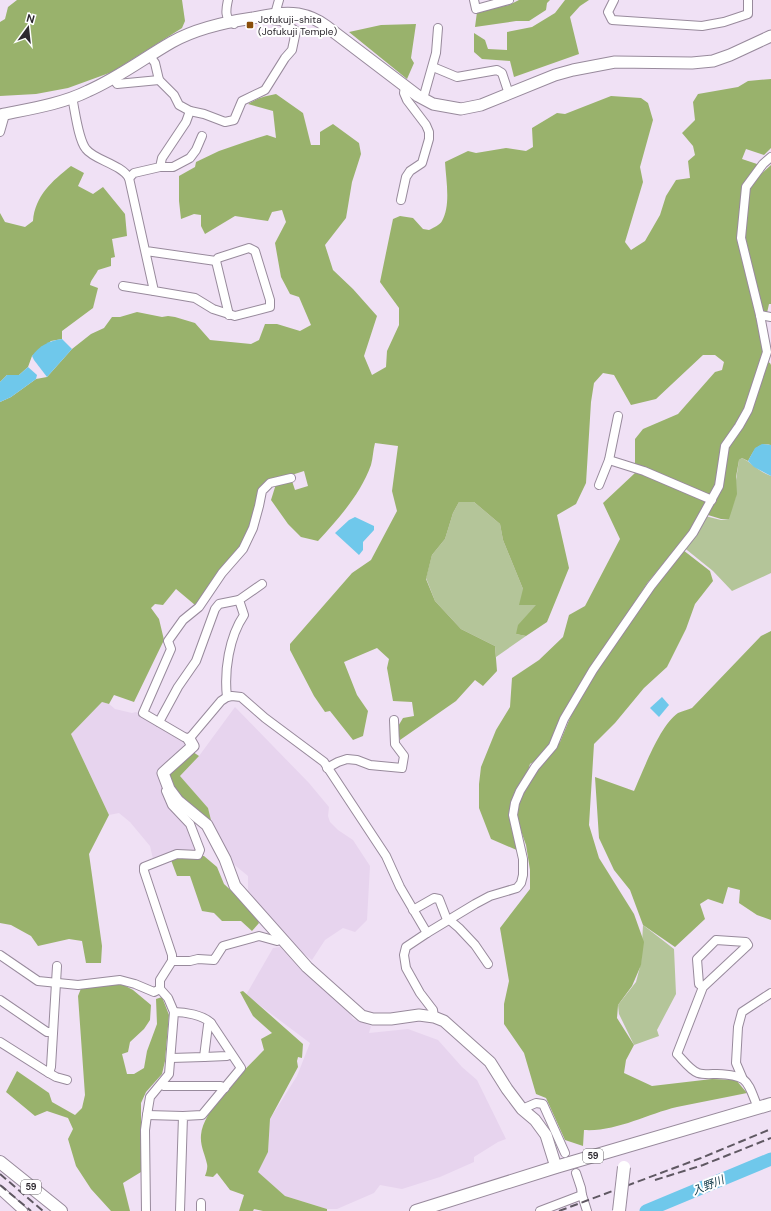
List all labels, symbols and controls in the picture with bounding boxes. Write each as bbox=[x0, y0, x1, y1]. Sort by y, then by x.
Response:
north arrow bbox=[8, 8, 48, 48]
text: N bbox=[25, 11, 36, 26]
place label: Jofukuji-shita (Jofukuji Temple) bbox=[258, 13, 338, 38]
marker: Jofukuji-shita (Jofukuji Temple) bbox=[245, 20, 255, 30]
road number: 59 bbox=[583, 1149, 603, 1163]
water label: 入野川 bbox=[690, 1172, 727, 1198]
road number: 59 bbox=[21, 1180, 41, 1194]

